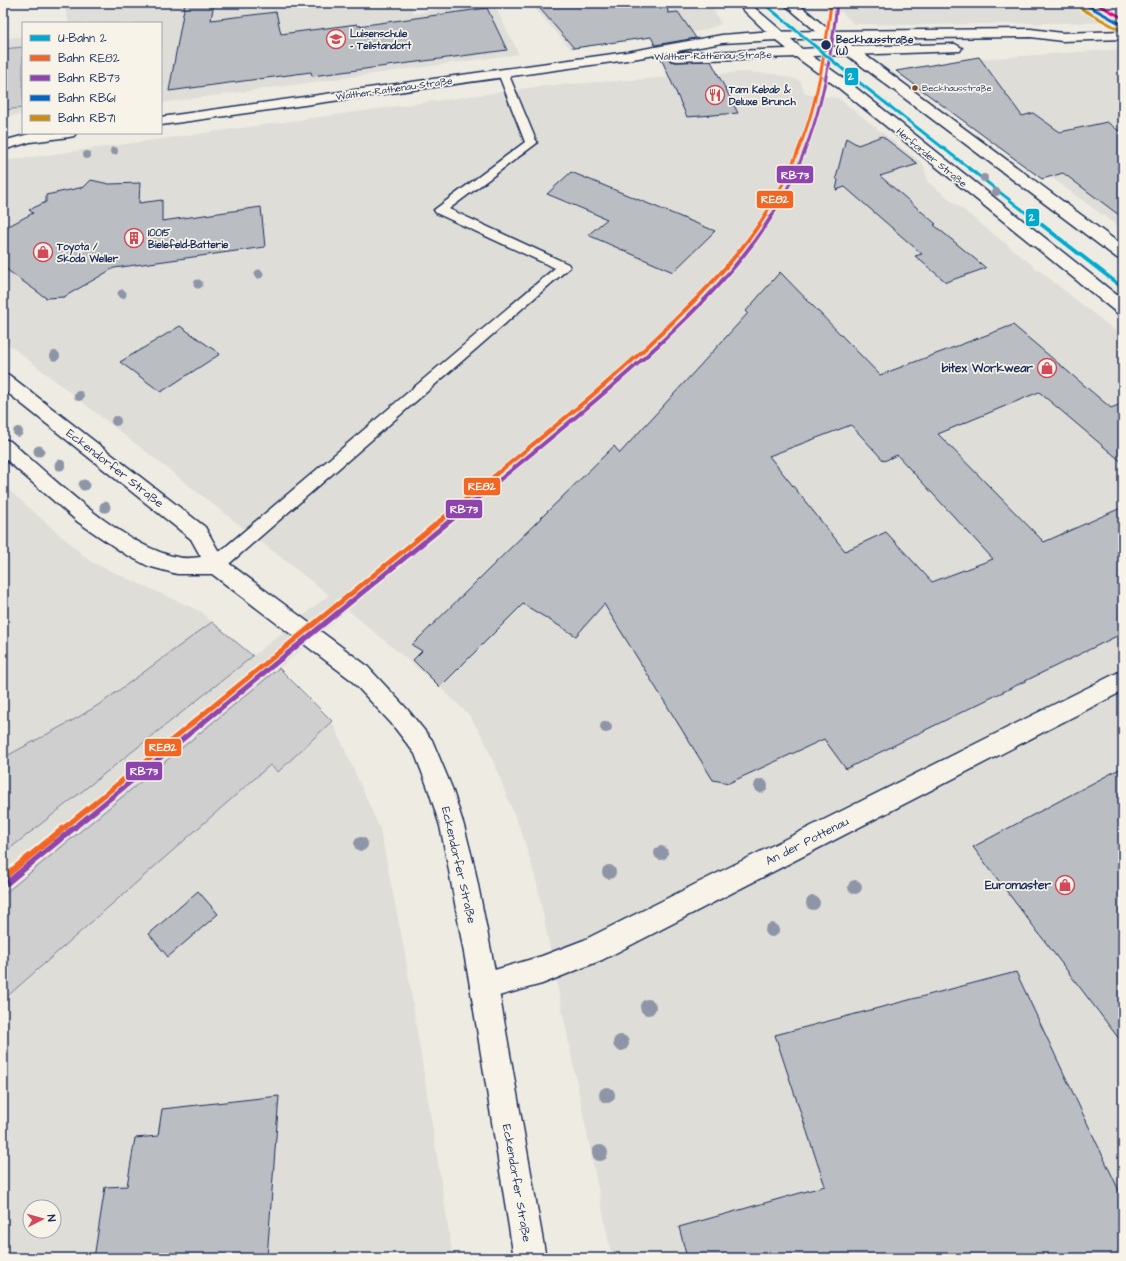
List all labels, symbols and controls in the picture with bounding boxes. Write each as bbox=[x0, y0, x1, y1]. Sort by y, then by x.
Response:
legend bbox=[22, 22, 162, 134]
place label: Luisenschule - Teilstandort bbox=[350, 27, 412, 53]
school or university icon: Luisenschule - Teilstandort bbox=[325, 28, 347, 50]
text: U-Bahn 2 bbox=[58, 30, 107, 47]
place label: Beckhausstraße (U) bbox=[835, 33, 914, 59]
marker: Beckhausstraße (U) bbox=[819, 38, 833, 52]
street label: Walther-Rathenau-Straße bbox=[654, 48, 773, 64]
text: Bahn RE82 bbox=[58, 50, 120, 67]
line badge: 2 bbox=[844, 67, 859, 86]
text: 2 bbox=[847, 69, 855, 84]
text: Bahn RB73 bbox=[58, 70, 120, 87]
street label: Walther-Rathenau-Straße bbox=[335, 74, 454, 104]
place label: Beckhausstraße bbox=[922, 82, 992, 95]
place label: Tam Kebab & Deluxe Brunch bbox=[728, 83, 797, 109]
marker: Beckhausstraße bbox=[910, 83, 920, 93]
restaurant icon: Tam Kebab & Deluxe Brunch bbox=[704, 84, 726, 106]
text: Bahn RB61 bbox=[58, 90, 116, 107]
text: Bahn RB71 bbox=[58, 110, 116, 127]
street label: Herforder Straße bbox=[893, 125, 970, 191]
line badge: RB73 bbox=[776, 165, 814, 184]
text: RB73 bbox=[781, 168, 809, 183]
line badge: RE82 bbox=[756, 190, 794, 209]
text: RE82 bbox=[761, 192, 790, 207]
line badge: 2 bbox=[1025, 208, 1040, 227]
text: 2 bbox=[1028, 210, 1036, 225]
place label: 10015 Bielefeld-Batterie bbox=[148, 226, 229, 252]
building icon: 10015 Bielefeld-Batterie bbox=[123, 227, 145, 249]
place label: Toyota / Skoda Weller bbox=[56, 240, 119, 266]
shop icon: Toyota / Skoda Weller bbox=[32, 241, 54, 263]
shop icon: bitex Workwear bbox=[1036, 357, 1058, 379]
place label: bitex Workwear bbox=[942, 360, 1033, 377]
street label: Eckendorfer Straße bbox=[62, 425, 167, 512]
line badge: RE82 bbox=[463, 477, 501, 496]
text: RE82 bbox=[468, 479, 497, 494]
line badge: RB73 bbox=[445, 499, 483, 519]
text: RB73 bbox=[450, 502, 478, 517]
line badge: RE82 bbox=[144, 738, 182, 757]
text: RE82 bbox=[149, 740, 178, 755]
line badge: RB73 bbox=[125, 761, 163, 781]
text: RB73 bbox=[130, 764, 158, 779]
street label: Eckendorfer Straße bbox=[437, 805, 480, 926]
street label: An der Pottenau bbox=[763, 813, 852, 870]
shop icon: Euromaster bbox=[1054, 874, 1076, 896]
place label: Euromaster bbox=[985, 877, 1051, 894]
street label: Eckendorfer Straße bbox=[498, 1123, 535, 1244]
north arrow bbox=[22, 1199, 62, 1239]
text: N bbox=[44, 1214, 59, 1222]

